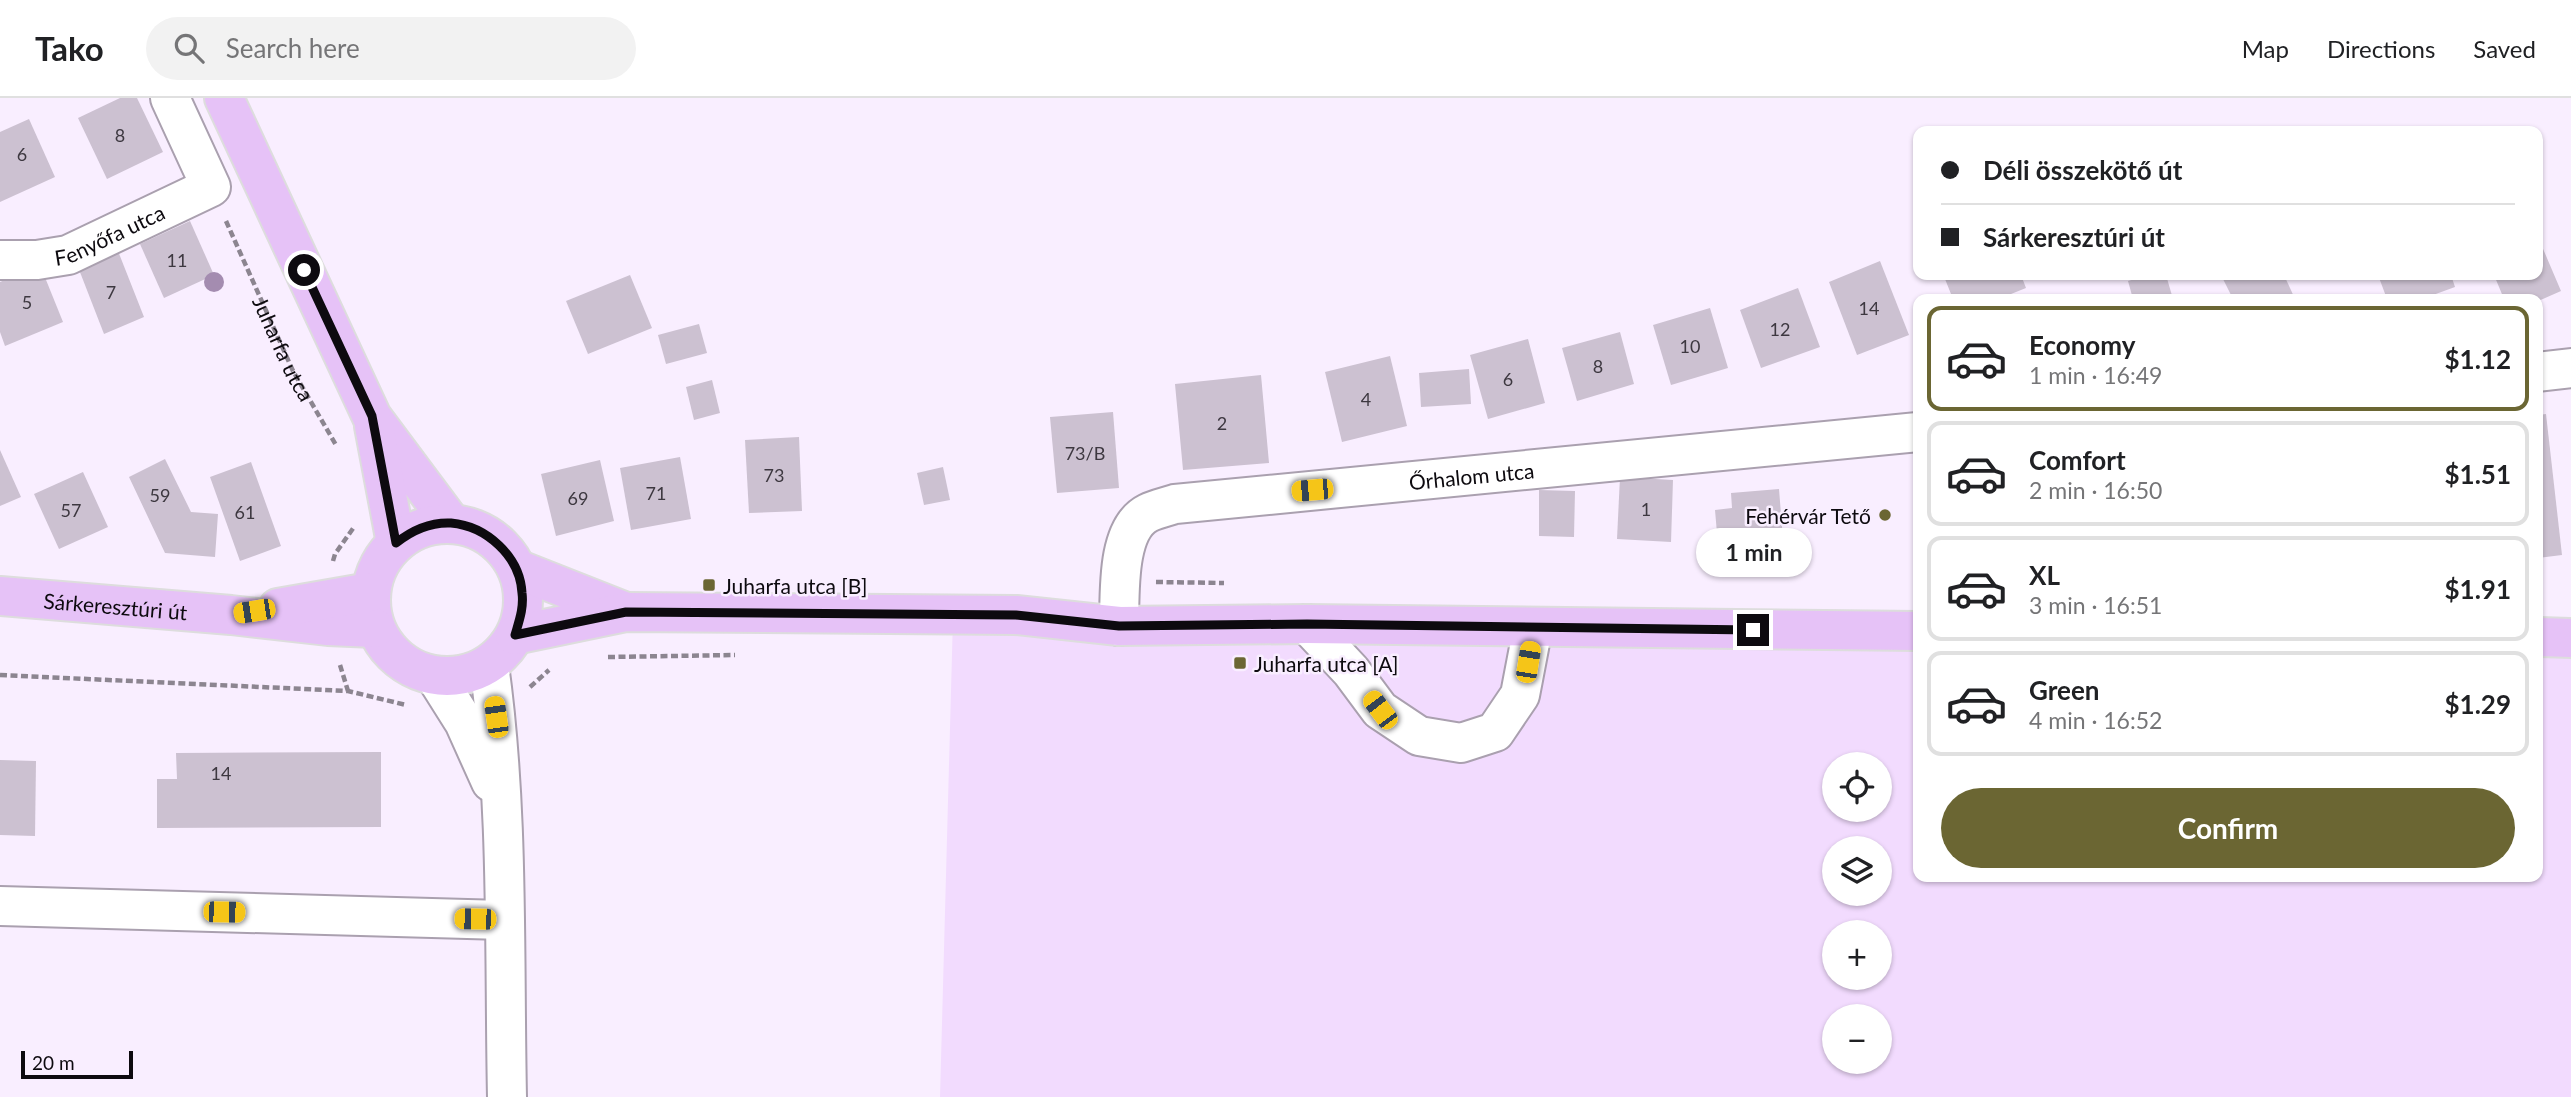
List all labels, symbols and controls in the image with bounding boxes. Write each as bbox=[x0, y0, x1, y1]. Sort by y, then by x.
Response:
search box bbox=[146, 17, 636, 80]
text: Tako bbox=[35, 28, 104, 68]
icon: search bbox=[170, 29, 208, 67]
text: Search here bbox=[226, 32, 360, 64]
text: Map bbox=[2242, 34, 2289, 63]
text: Directions bbox=[2327, 34, 2435, 63]
text: Saved bbox=[2473, 34, 2536, 63]
house number: 8 bbox=[115, 124, 125, 146]
house number: 6 bbox=[17, 143, 27, 165]
text: Déli összekötő út bbox=[1983, 154, 2182, 186]
street label: Fenyőfa utca bbox=[52, 199, 168, 270]
text: Sárkeresztúri út bbox=[1983, 221, 2165, 253]
house number: 11 bbox=[167, 249, 187, 271]
route start bbox=[288, 254, 320, 286]
house number: 7 bbox=[106, 281, 116, 303]
house number: 5 bbox=[22, 291, 32, 313]
street label: Juharfa utca bbox=[249, 292, 320, 405]
house number: 14 bbox=[1859, 297, 1879, 319]
house number: 12 bbox=[1770, 318, 1790, 340]
icon: car bbox=[1945, 327, 2008, 390]
text: Economy bbox=[2029, 329, 2135, 361]
house number: 10 bbox=[1680, 335, 1700, 357]
text: $1.12 bbox=[2445, 343, 2511, 375]
house number: 8 bbox=[1593, 355, 1603, 377]
text: 1 min · 16:49 bbox=[2029, 361, 2162, 389]
house number: 6 bbox=[1503, 368, 1513, 390]
house number: 4 bbox=[1361, 388, 1371, 410]
house number: 2 bbox=[1217, 412, 1227, 434]
house number: 73/B bbox=[1065, 442, 1105, 464]
icon: car bbox=[1945, 442, 2008, 505]
text: Comfort bbox=[2029, 444, 2126, 476]
street label: Őrhalom utca bbox=[1408, 457, 1535, 494]
text: $1.51 bbox=[2445, 458, 2511, 490]
house number: 73 bbox=[764, 464, 784, 486]
text: 2 min · 16:50 bbox=[2029, 476, 2162, 504]
car bbox=[1291, 478, 1334, 502]
house number: 71 bbox=[646, 482, 666, 504]
house number: 59 bbox=[150, 484, 170, 506]
house number: 69 bbox=[568, 487, 588, 509]
house number: 1 bbox=[1641, 498, 1651, 520]
house number: 57 bbox=[61, 499, 81, 521]
house number: 61 bbox=[235, 501, 255, 523]
place label: Fehérvár Tető bbox=[1745, 503, 1871, 528]
marker: Fehérvár Tető bbox=[1877, 507, 1893, 523]
callout: 1 min bbox=[1695, 528, 1811, 578]
text: 1 min bbox=[1725, 538, 1783, 566]
icon: car bbox=[1945, 557, 2008, 620]
text: XL bbox=[2029, 559, 2060, 591]
place label: Juharfa utca [B] bbox=[723, 573, 867, 598]
text: $1.91 bbox=[2445, 573, 2511, 605]
marker: Juharfa utca [B] bbox=[701, 577, 717, 593]
street label: Sárkeresztúri út bbox=[43, 587, 189, 624]
text: 3 min · 16:51 bbox=[2029, 591, 2162, 619]
car bbox=[232, 597, 277, 625]
route end bbox=[1737, 614, 1769, 646]
car bbox=[1515, 640, 1542, 684]
place label: Juharfa utca [A] bbox=[1254, 651, 1399, 676]
marker: Juharfa utca [A] bbox=[1232, 655, 1248, 671]
icon: car bbox=[1945, 672, 2008, 735]
text: Green bbox=[2029, 674, 2099, 706]
car bbox=[1359, 687, 1402, 733]
text: $1.29 bbox=[2445, 688, 2511, 720]
car bbox=[483, 695, 510, 739]
text: 4 min · 16:52 bbox=[2029, 706, 2162, 734]
map controls bbox=[1822, 752, 1892, 1074]
button: locate bbox=[1822, 752, 1892, 822]
house number: 14 bbox=[211, 762, 231, 784]
button: Confirm bbox=[1941, 788, 2515, 868]
button: layers bbox=[1822, 836, 1892, 906]
car bbox=[203, 901, 246, 923]
car bbox=[454, 908, 497, 930]
button: + bbox=[1822, 920, 1892, 990]
button: − bbox=[1822, 1004, 1892, 1074]
scale bar bbox=[21, 1048, 133, 1080]
text: 20 m bbox=[32, 1051, 75, 1074]

